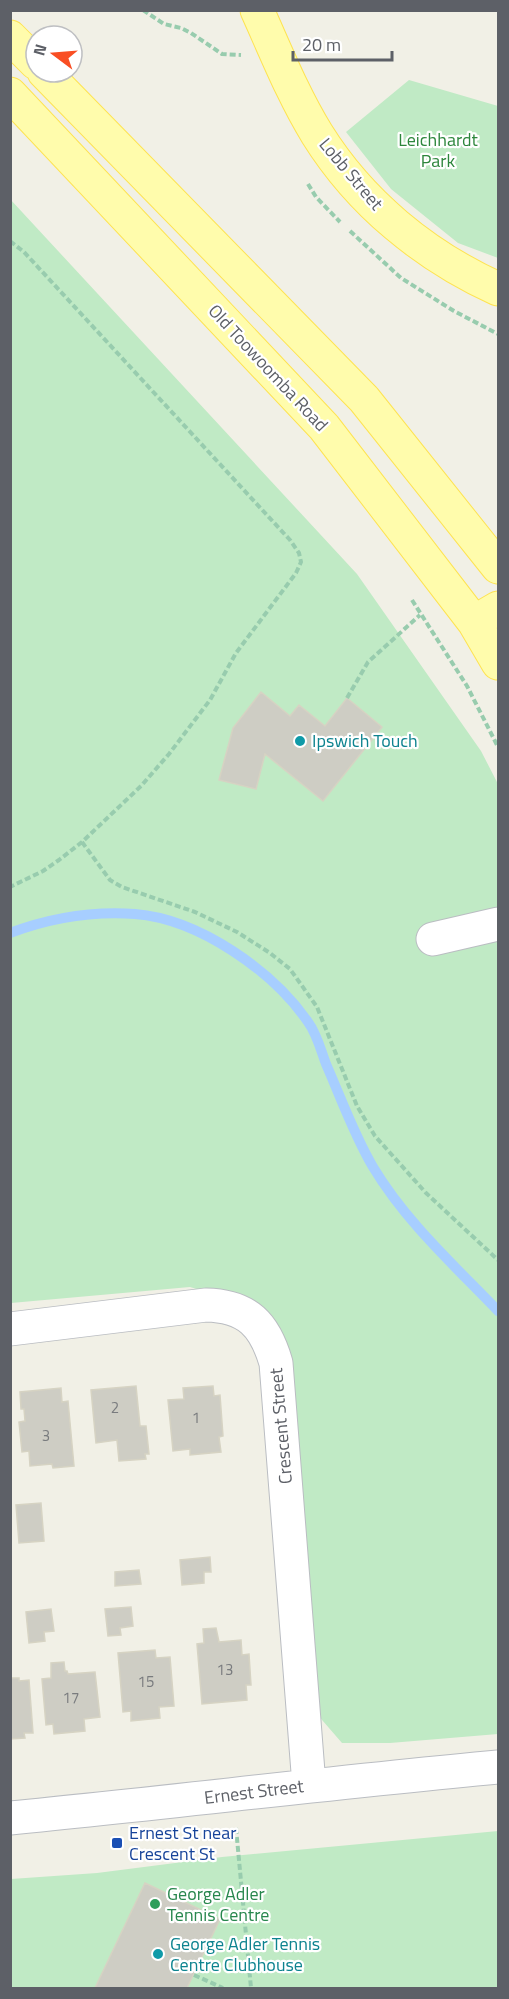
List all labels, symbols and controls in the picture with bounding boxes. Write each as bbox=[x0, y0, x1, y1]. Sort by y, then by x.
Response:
north arrow bbox=[24, 24, 84, 84]
scale bar bbox=[293, 24, 392, 62]
text: 20 m bbox=[302, 31, 341, 58]
text: N bbox=[27, 41, 53, 59]
park label: Leichhardt Park bbox=[398, 126, 478, 174]
street label: Lobb Street bbox=[313, 132, 390, 216]
street label: Old Toowoomba Road bbox=[202, 298, 335, 437]
place label: Ipswich Touch bbox=[312, 727, 418, 754]
marker: Ipswich Touch bbox=[293, 734, 307, 748]
street label: Crescent Street bbox=[262, 1366, 299, 1485]
house number: 2 bbox=[111, 1396, 119, 1419]
house number: 1 bbox=[192, 1406, 200, 1429]
house number: 3 bbox=[42, 1424, 50, 1447]
house number: 13 bbox=[217, 1658, 233, 1681]
house number: 15 bbox=[138, 1670, 154, 1693]
house number: 17 bbox=[63, 1686, 79, 1709]
street label: Ernest Street bbox=[203, 1772, 306, 1811]
place label: Ernest St near Crescent St bbox=[129, 1819, 236, 1867]
marker: Ernest St near Crescent St bbox=[110, 1836, 124, 1850]
place label: George Adler Tennis Centre bbox=[167, 1880, 269, 1928]
marker: George Adler Tennis Centre bbox=[148, 1897, 162, 1911]
place label: George Adler Tennis Centre Clubhouse bbox=[170, 1930, 320, 1978]
marker: George Adler Tennis Centre Clubhouse bbox=[151, 1947, 165, 1961]

